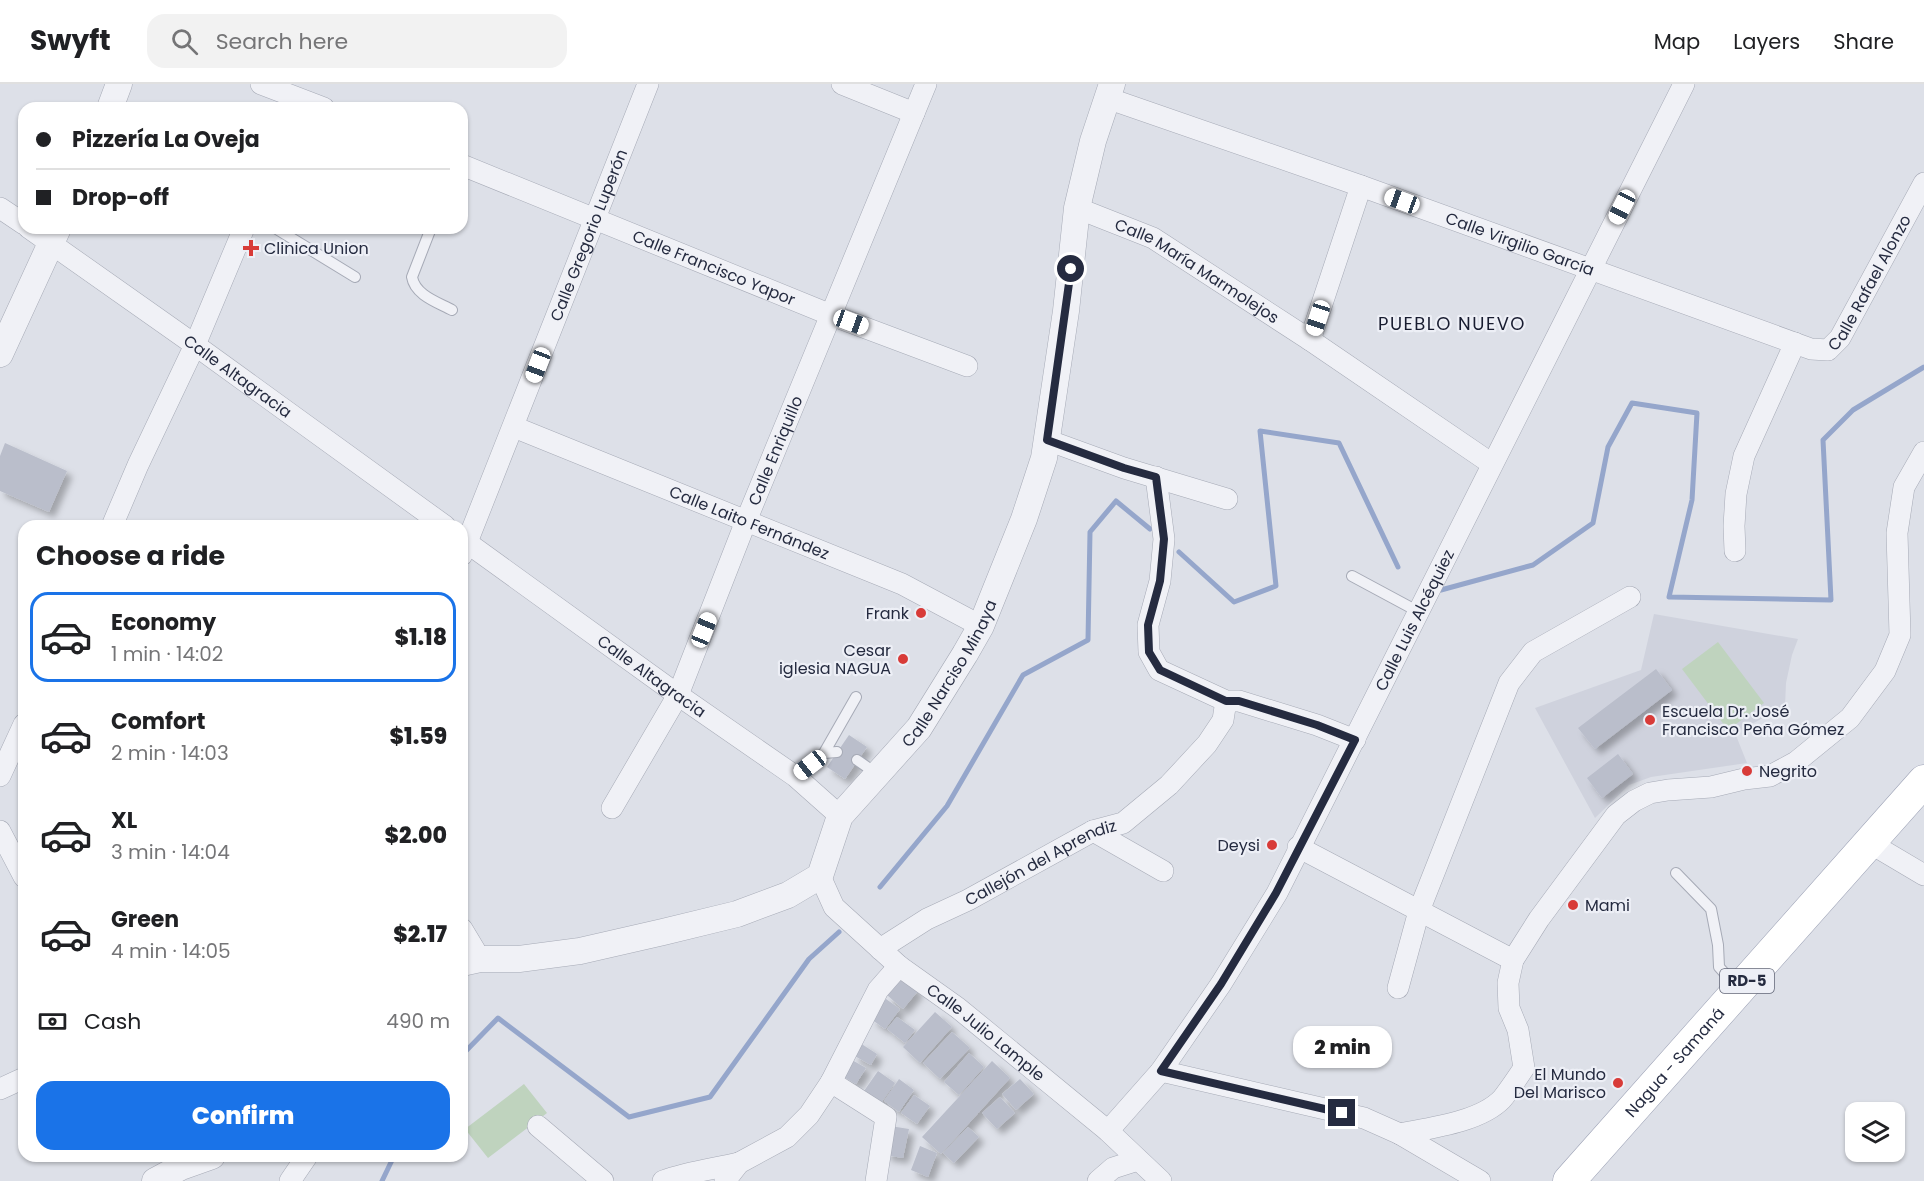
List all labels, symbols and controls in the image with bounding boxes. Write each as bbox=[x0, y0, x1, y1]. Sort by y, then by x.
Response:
search box bbox=[147, 14, 567, 68]
text: Swyft bbox=[30, 21, 111, 60]
icon: search bbox=[168, 25, 201, 58]
text: Search here bbox=[216, 26, 348, 57]
text: Map bbox=[1654, 27, 1700, 56]
text: Layers bbox=[1733, 27, 1800, 56]
text: Share bbox=[1833, 27, 1894, 56]
text: Pizzería La Oveja bbox=[72, 124, 260, 155]
street label: Calle Gregorio Luperón bbox=[544, 146, 633, 325]
text: Drop-off bbox=[72, 182, 169, 213]
car bbox=[1382, 186, 1422, 216]
car bbox=[1606, 187, 1638, 227]
street label: Calle Virgilio García bbox=[1442, 207, 1598, 282]
street label: Calle Rafael Alonzo bbox=[1822, 211, 1917, 356]
street label: Calle María Marmolejos bbox=[1111, 213, 1284, 329]
street label: Calle Francisco Yapor bbox=[629, 224, 799, 311]
place label: Clinica Union bbox=[264, 237, 369, 260]
marker: Clinica Union bbox=[242, 239, 260, 257]
route start bbox=[1057, 255, 1084, 282]
car bbox=[1304, 298, 1332, 338]
car bbox=[831, 307, 871, 337]
district label: PUEBLO NUEVO bbox=[1378, 311, 1526, 336]
street label: Calle Altagracia bbox=[179, 329, 296, 424]
car bbox=[523, 345, 553, 385]
street label: Calle Enriquillo bbox=[743, 392, 808, 509]
street label: Calle Laito Fernández bbox=[666, 480, 833, 565]
text: Choose a ride bbox=[36, 537, 225, 574]
street label: Calle Luis Alcéquiez bbox=[1369, 546, 1460, 695]
street label: Calle Narciso Minaya bbox=[896, 596, 1002, 752]
place label: Frank bbox=[866, 602, 910, 625]
marker: Frank bbox=[914, 606, 928, 620]
text: Economy bbox=[111, 607, 216, 638]
icon: car bbox=[39, 610, 93, 664]
car bbox=[689, 610, 719, 650]
text: $1.18 bbox=[394, 622, 447, 653]
street label: Calle Altagracia bbox=[592, 629, 711, 723]
place label: Cesar iglesia NAGUA bbox=[779, 639, 891, 680]
text: 1 min · 14:02 bbox=[111, 640, 223, 668]
marker: Cesar iglesia NAGUA bbox=[896, 652, 910, 666]
place label: Escuela Dr. José Francisco Peña Gómez bbox=[1662, 700, 1844, 741]
text: Comfort bbox=[111, 706, 205, 737]
icon: car bbox=[39, 709, 93, 763]
marker: Escuela Dr. José Francisco Peña Gómez bbox=[1643, 713, 1657, 727]
text: $1.59 bbox=[390, 721, 447, 752]
text: 2 min · 14:03 bbox=[111, 739, 229, 767]
car bbox=[790, 747, 830, 783]
place label: Negrito bbox=[1759, 760, 1817, 783]
marker: Negrito bbox=[1740, 764, 1754, 778]
text: XL bbox=[111, 805, 137, 836]
icon: car bbox=[39, 808, 93, 862]
street label: Callejón del Aprendiz bbox=[961, 814, 1119, 912]
text: $2.00 bbox=[384, 820, 447, 851]
place label: Deysi bbox=[1217, 834, 1260, 857]
text: 3 min · 14:04 bbox=[111, 838, 230, 866]
marker: Deysi bbox=[1265, 838, 1279, 852]
place label: Mami bbox=[1585, 894, 1630, 917]
marker: Mami bbox=[1566, 898, 1580, 912]
text: Green bbox=[111, 904, 179, 935]
icon: car bbox=[39, 907, 93, 961]
text: $2.17 bbox=[393, 919, 447, 950]
text: 4 min · 14:05 bbox=[111, 937, 231, 965]
road number: RD-5 bbox=[1720, 969, 1774, 993]
street label: Calle Julio Lample bbox=[922, 978, 1050, 1087]
street label: Nagua - Samaná bbox=[1620, 1002, 1730, 1122]
icon: cash bbox=[36, 1005, 69, 1038]
text: Cash bbox=[84, 1006, 141, 1037]
text: 490 m bbox=[386, 1007, 450, 1035]
callout: 2 min bbox=[1292, 1026, 1392, 1068]
text: 2 min bbox=[1314, 1033, 1371, 1061]
place label: El Mundo Del Marisco bbox=[1514, 1063, 1606, 1104]
marker: El Mundo Del Marisco bbox=[1611, 1076, 1625, 1090]
button: Confirm bbox=[36, 1081, 450, 1150]
route end bbox=[1328, 1099, 1355, 1126]
map controls bbox=[1845, 1102, 1905, 1162]
button: layers bbox=[1845, 1102, 1905, 1162]

